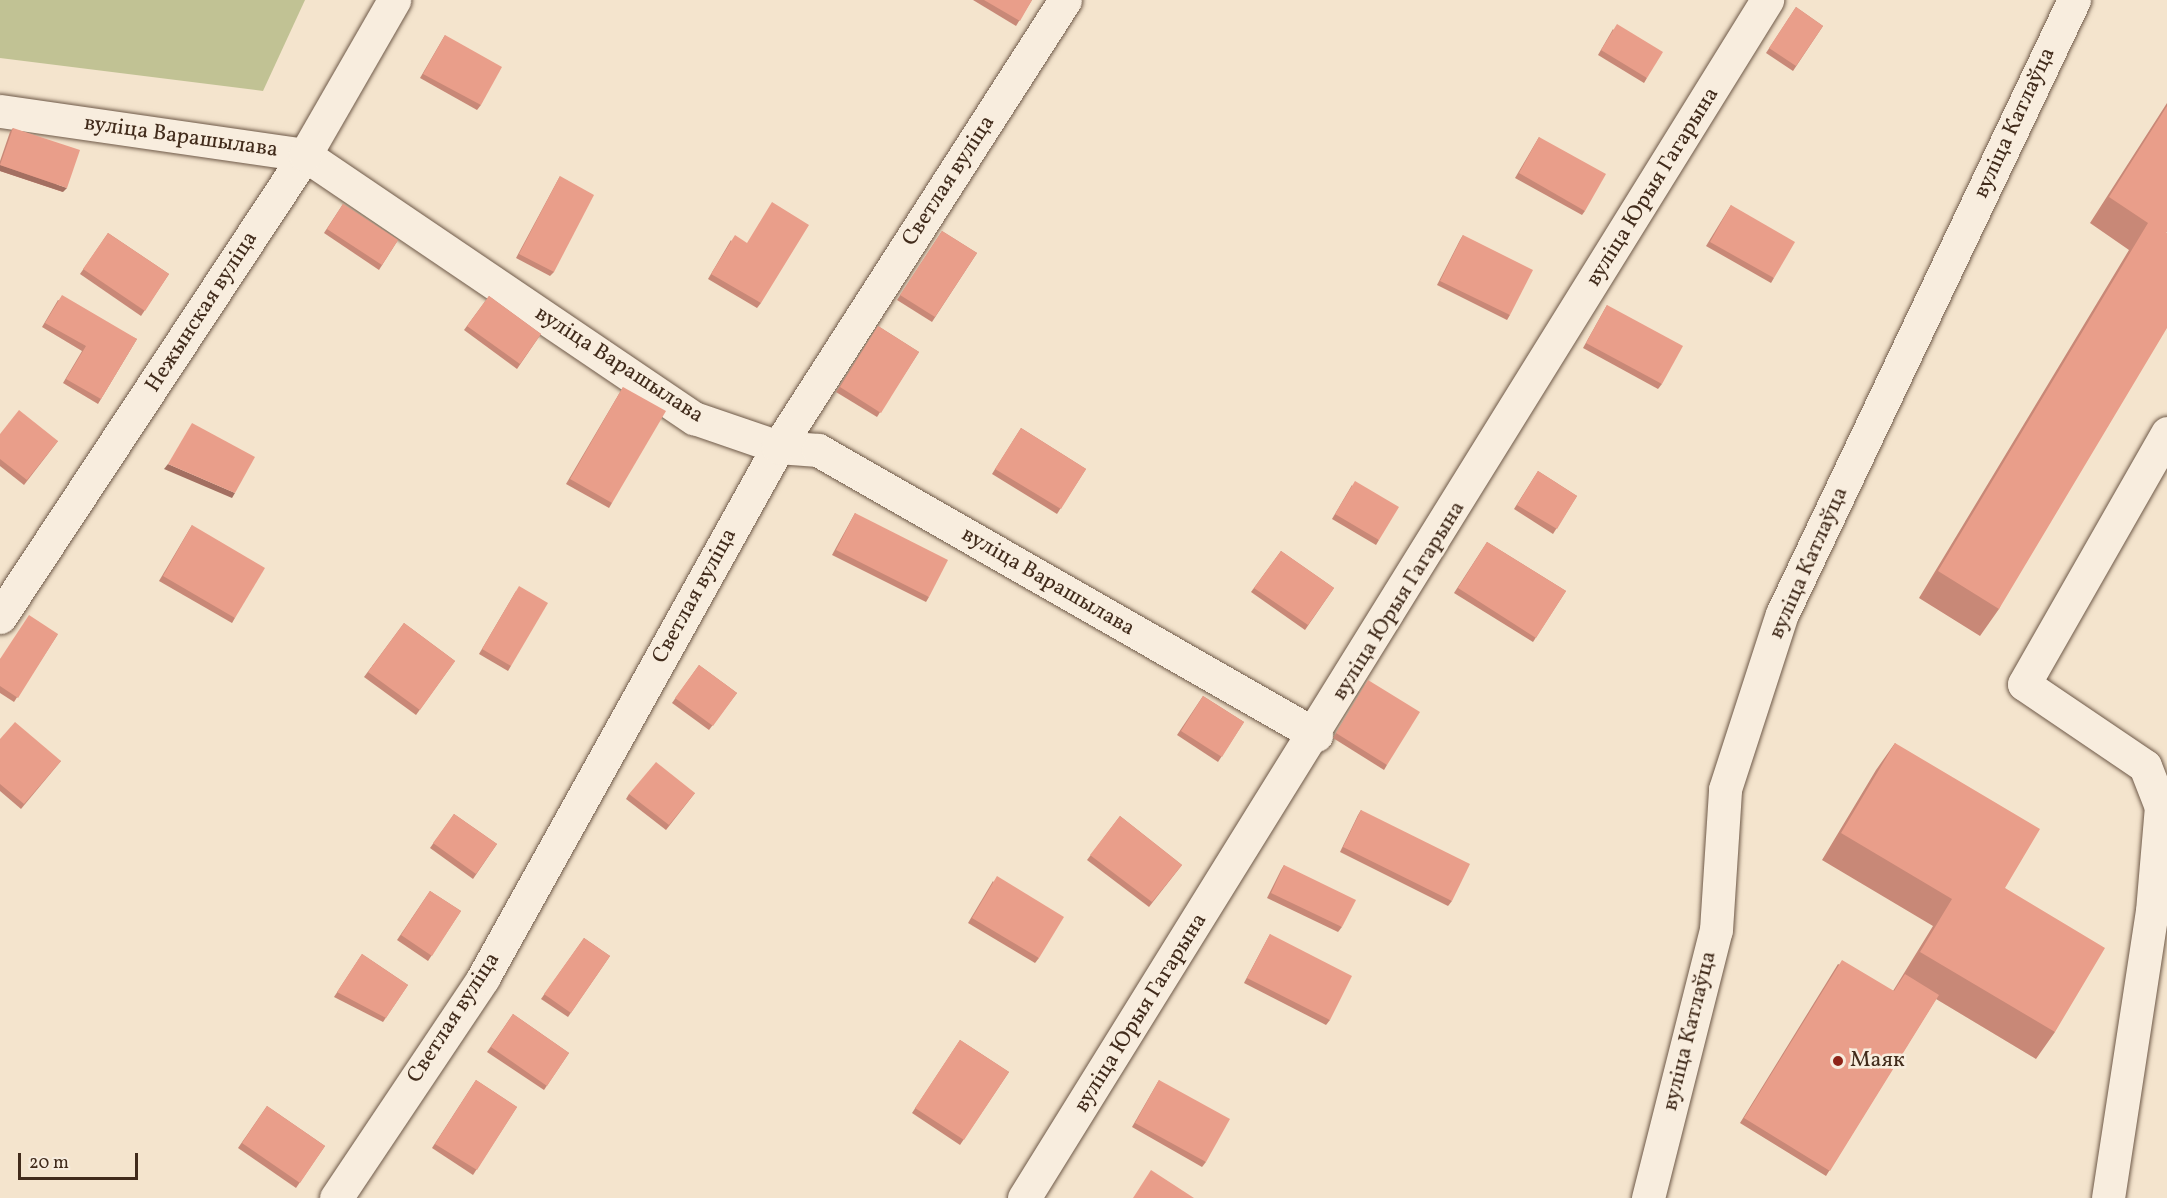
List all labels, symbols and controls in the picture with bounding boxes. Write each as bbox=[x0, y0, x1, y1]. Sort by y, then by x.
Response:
street label: вуліца Катлаўца bbox=[1969, 43, 2061, 203]
street label: вуліца Юрыя Гагарына bbox=[1581, 83, 1725, 291]
street label: вуліца Варашылава bbox=[82, 110, 280, 164]
street label: Светлая вуліца bbox=[897, 111, 1001, 251]
street label: Нежынская вуліца bbox=[140, 227, 264, 397]
street label: вуліца Варашылава bbox=[530, 301, 708, 429]
street label: вуліца Катлаўца bbox=[1764, 483, 1854, 643]
street label: вуліца Юрыя Гагарына bbox=[1327, 497, 1471, 705]
street label: вуліца Варашылава bbox=[957, 522, 1139, 642]
street label: Светлая вуліца bbox=[647, 524, 743, 668]
street label: вуліца Юрыя Гагарына bbox=[1069, 909, 1213, 1117]
street label: Светлая вуліца bbox=[402, 948, 506, 1088]
street label: вуліца Катлаўца bbox=[1657, 949, 1723, 1113]
place label: Маяк bbox=[1850, 1048, 1905, 1074]
marker: Маяк bbox=[1831, 1054, 1845, 1068]
scale bar bbox=[21, 1141, 141, 1179]
text: 20 m bbox=[29, 1151, 69, 1176]

